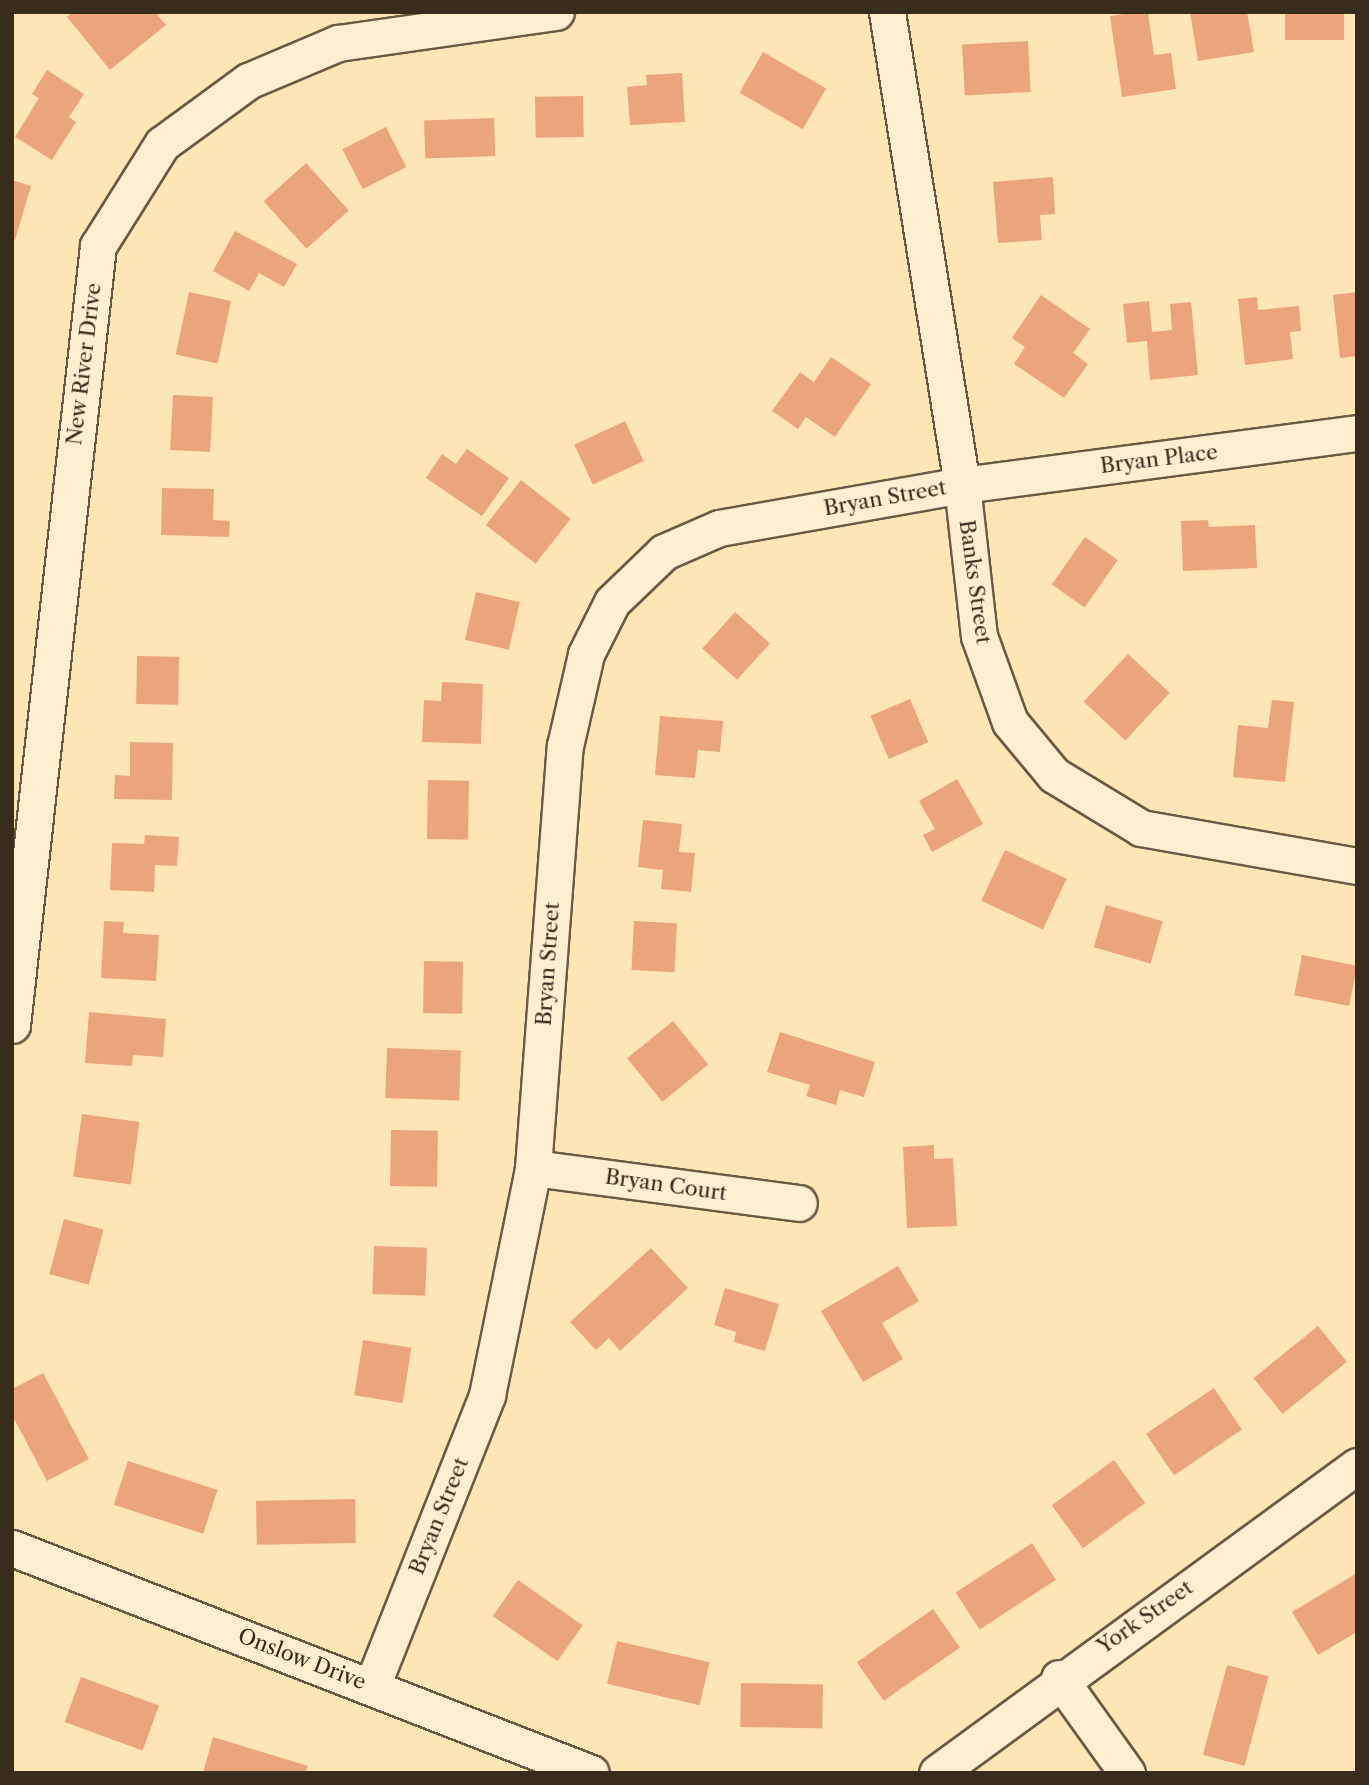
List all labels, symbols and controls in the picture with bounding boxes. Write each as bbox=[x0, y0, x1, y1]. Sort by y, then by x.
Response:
street label: New River Drive bbox=[61, 281, 107, 447]
street label: Bryan Place bbox=[1099, 439, 1219, 479]
street label: Bryan Street bbox=[822, 475, 948, 521]
street label: Banks Street bbox=[954, 518, 996, 646]
street label: Bryan Street bbox=[531, 901, 565, 1027]
street label: Bryan Court bbox=[604, 1164, 728, 1206]
street label: Bryan Street bbox=[404, 1454, 474, 1578]
street label: York Street bbox=[1092, 1575, 1198, 1659]
street label: Onslow Drive bbox=[234, 1623, 370, 1695]

